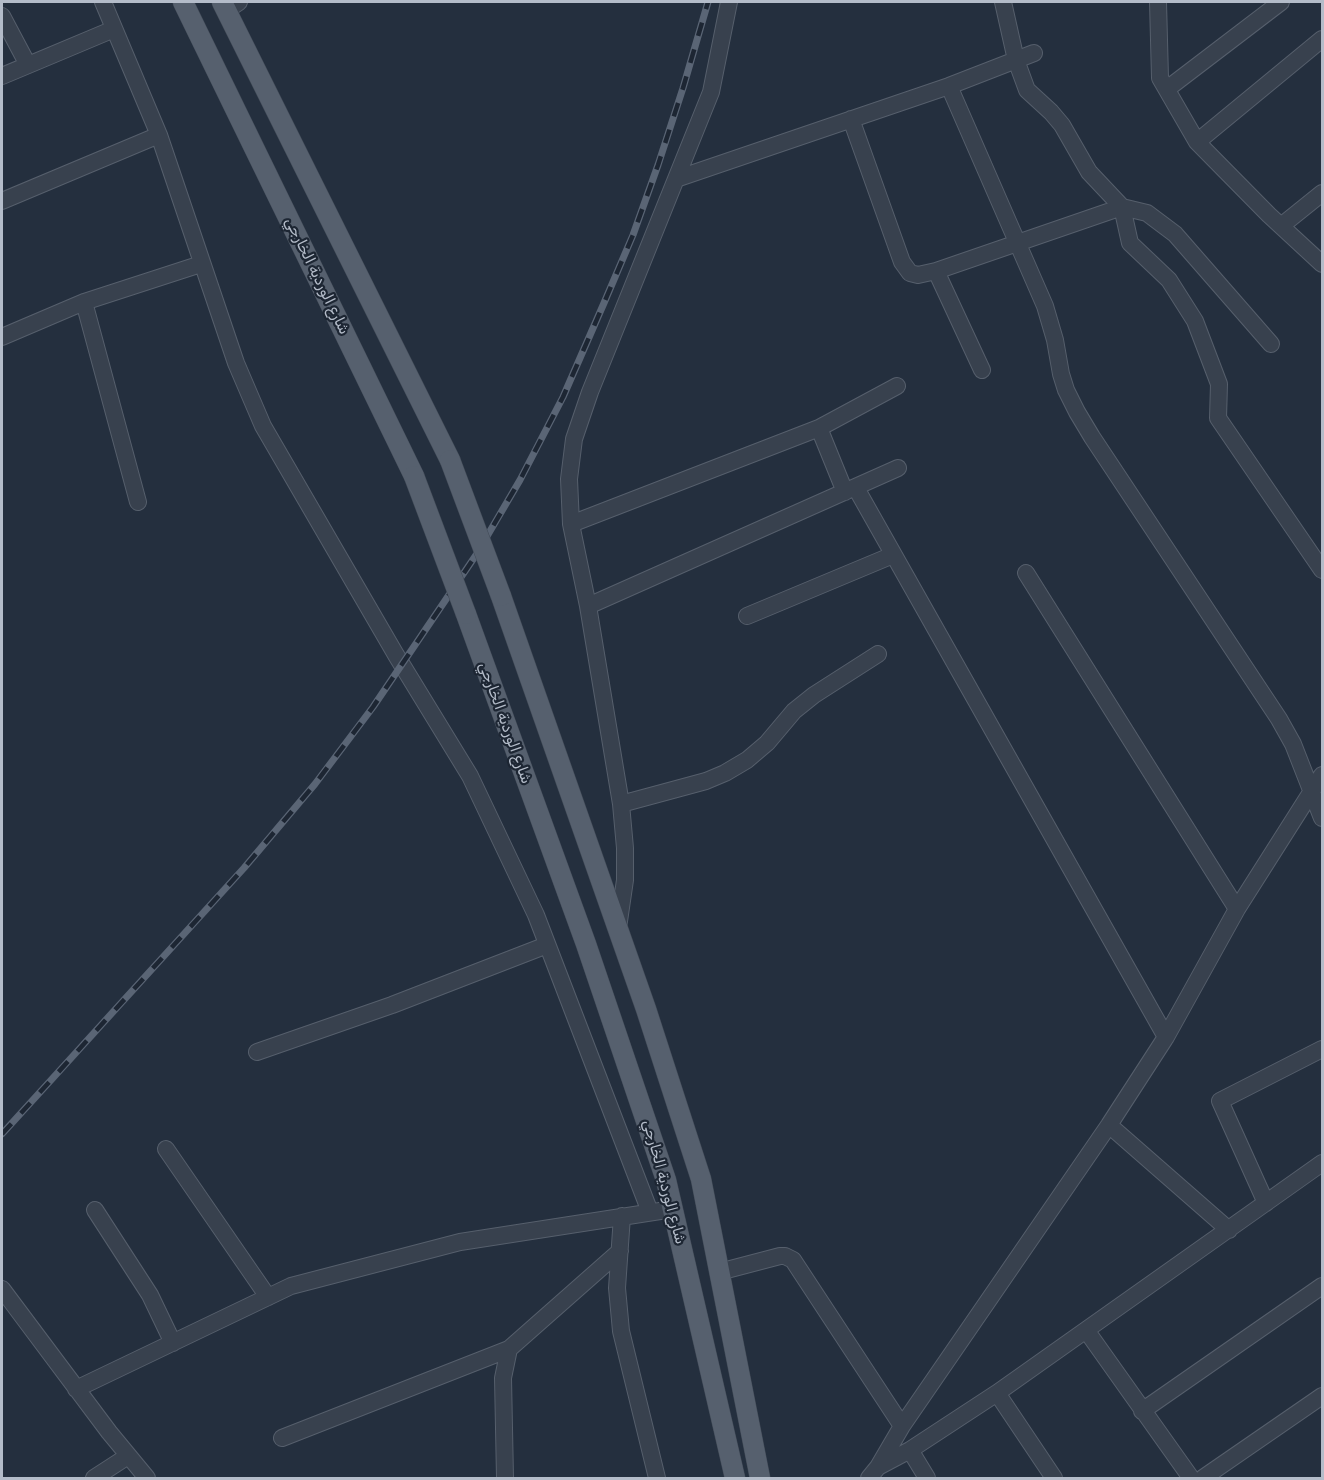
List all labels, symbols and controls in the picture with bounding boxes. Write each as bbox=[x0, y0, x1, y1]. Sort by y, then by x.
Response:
street label: شارع الوردية الخارجي bbox=[281, 214, 353, 338]
street label: شارع الوردية الخارجي bbox=[475, 660, 535, 786]
street label: شارع الوردية الخارجي bbox=[639, 1118, 689, 1246]

